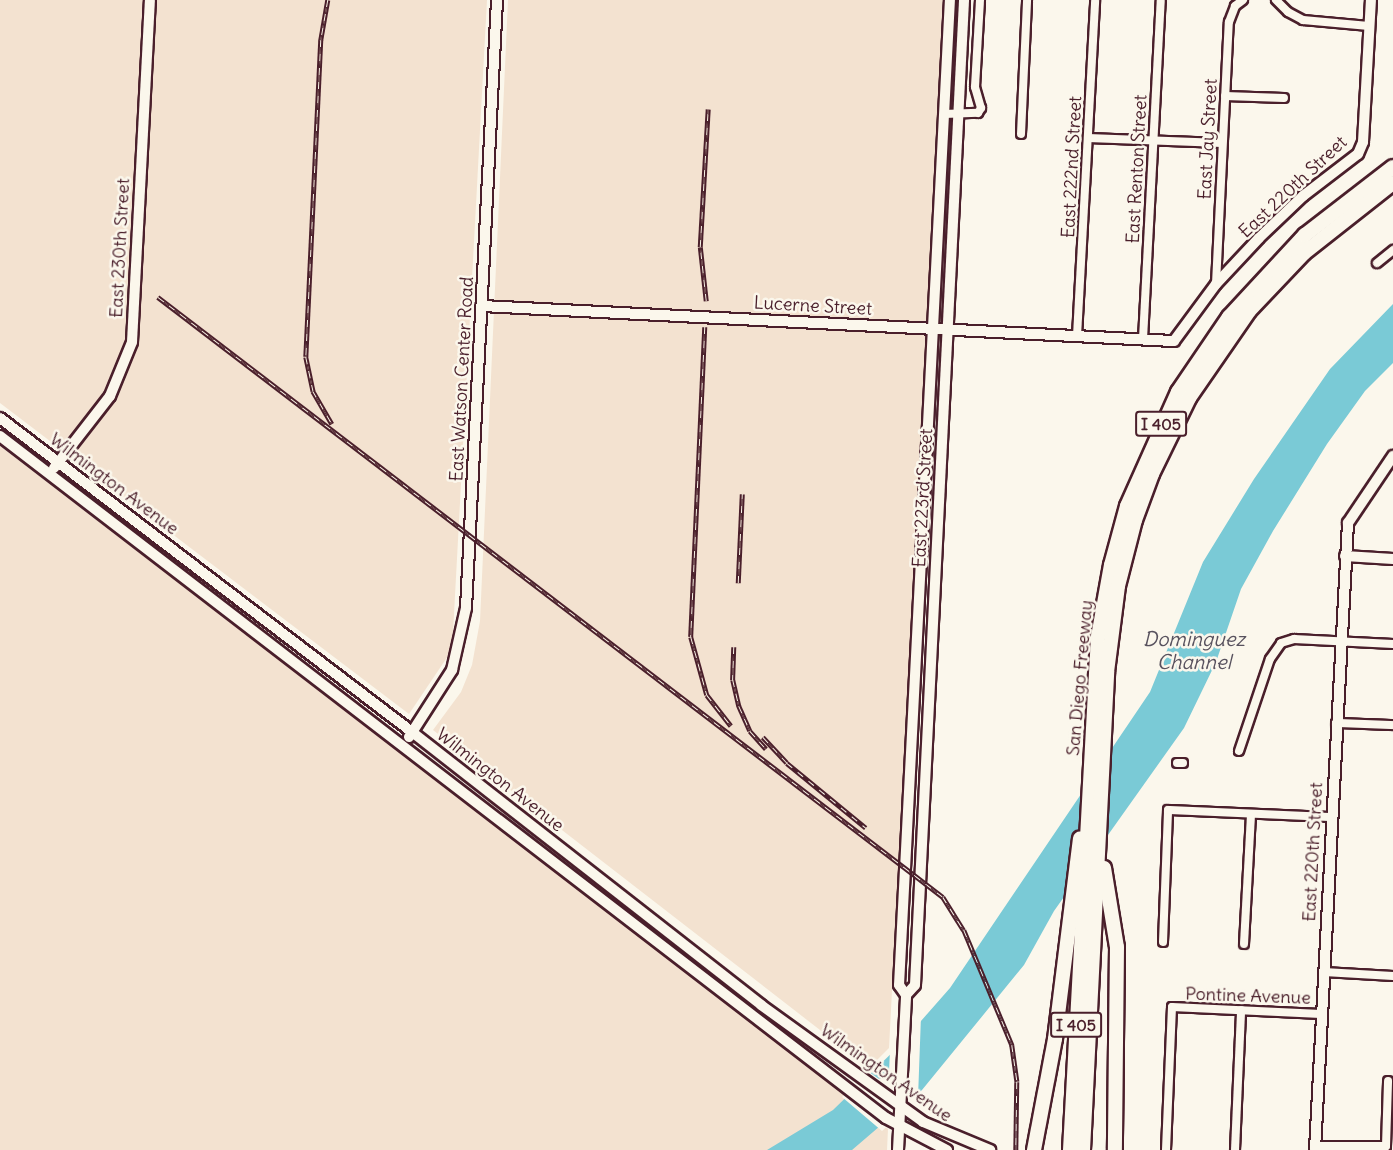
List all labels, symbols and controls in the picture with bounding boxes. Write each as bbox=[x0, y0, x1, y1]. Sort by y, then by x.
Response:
street label: East Jay Street bbox=[1194, 78, 1222, 200]
street label: East Renton Street bbox=[1122, 94, 1152, 244]
street label: East 222nd Street bbox=[1057, 96, 1087, 238]
street label: East 220th Street bbox=[1235, 132, 1351, 242]
street label: East 230th Street bbox=[106, 178, 134, 318]
street label: East Watson Center Road bbox=[446, 276, 478, 482]
street label: Lucerne Street bbox=[753, 292, 873, 320]
road number: I 405 bbox=[1134, 411, 1188, 437]
street label: Wilmington Avenue bbox=[45, 428, 183, 540]
street label: East 223rd Street bbox=[909, 428, 937, 568]
street label: San Diego Freeway bbox=[1062, 599, 1098, 757]
water label: Dominguez Channel bbox=[1143, 626, 1245, 673]
street label: Wilmington Avenue bbox=[432, 723, 568, 837]
street label: East 220th Street bbox=[1299, 782, 1327, 922]
street label: Pontine Avenue bbox=[1185, 983, 1311, 1009]
road number: I 405 bbox=[1049, 1012, 1103, 1038]
street label: Wilmington Avenue bbox=[816, 1019, 956, 1127]

